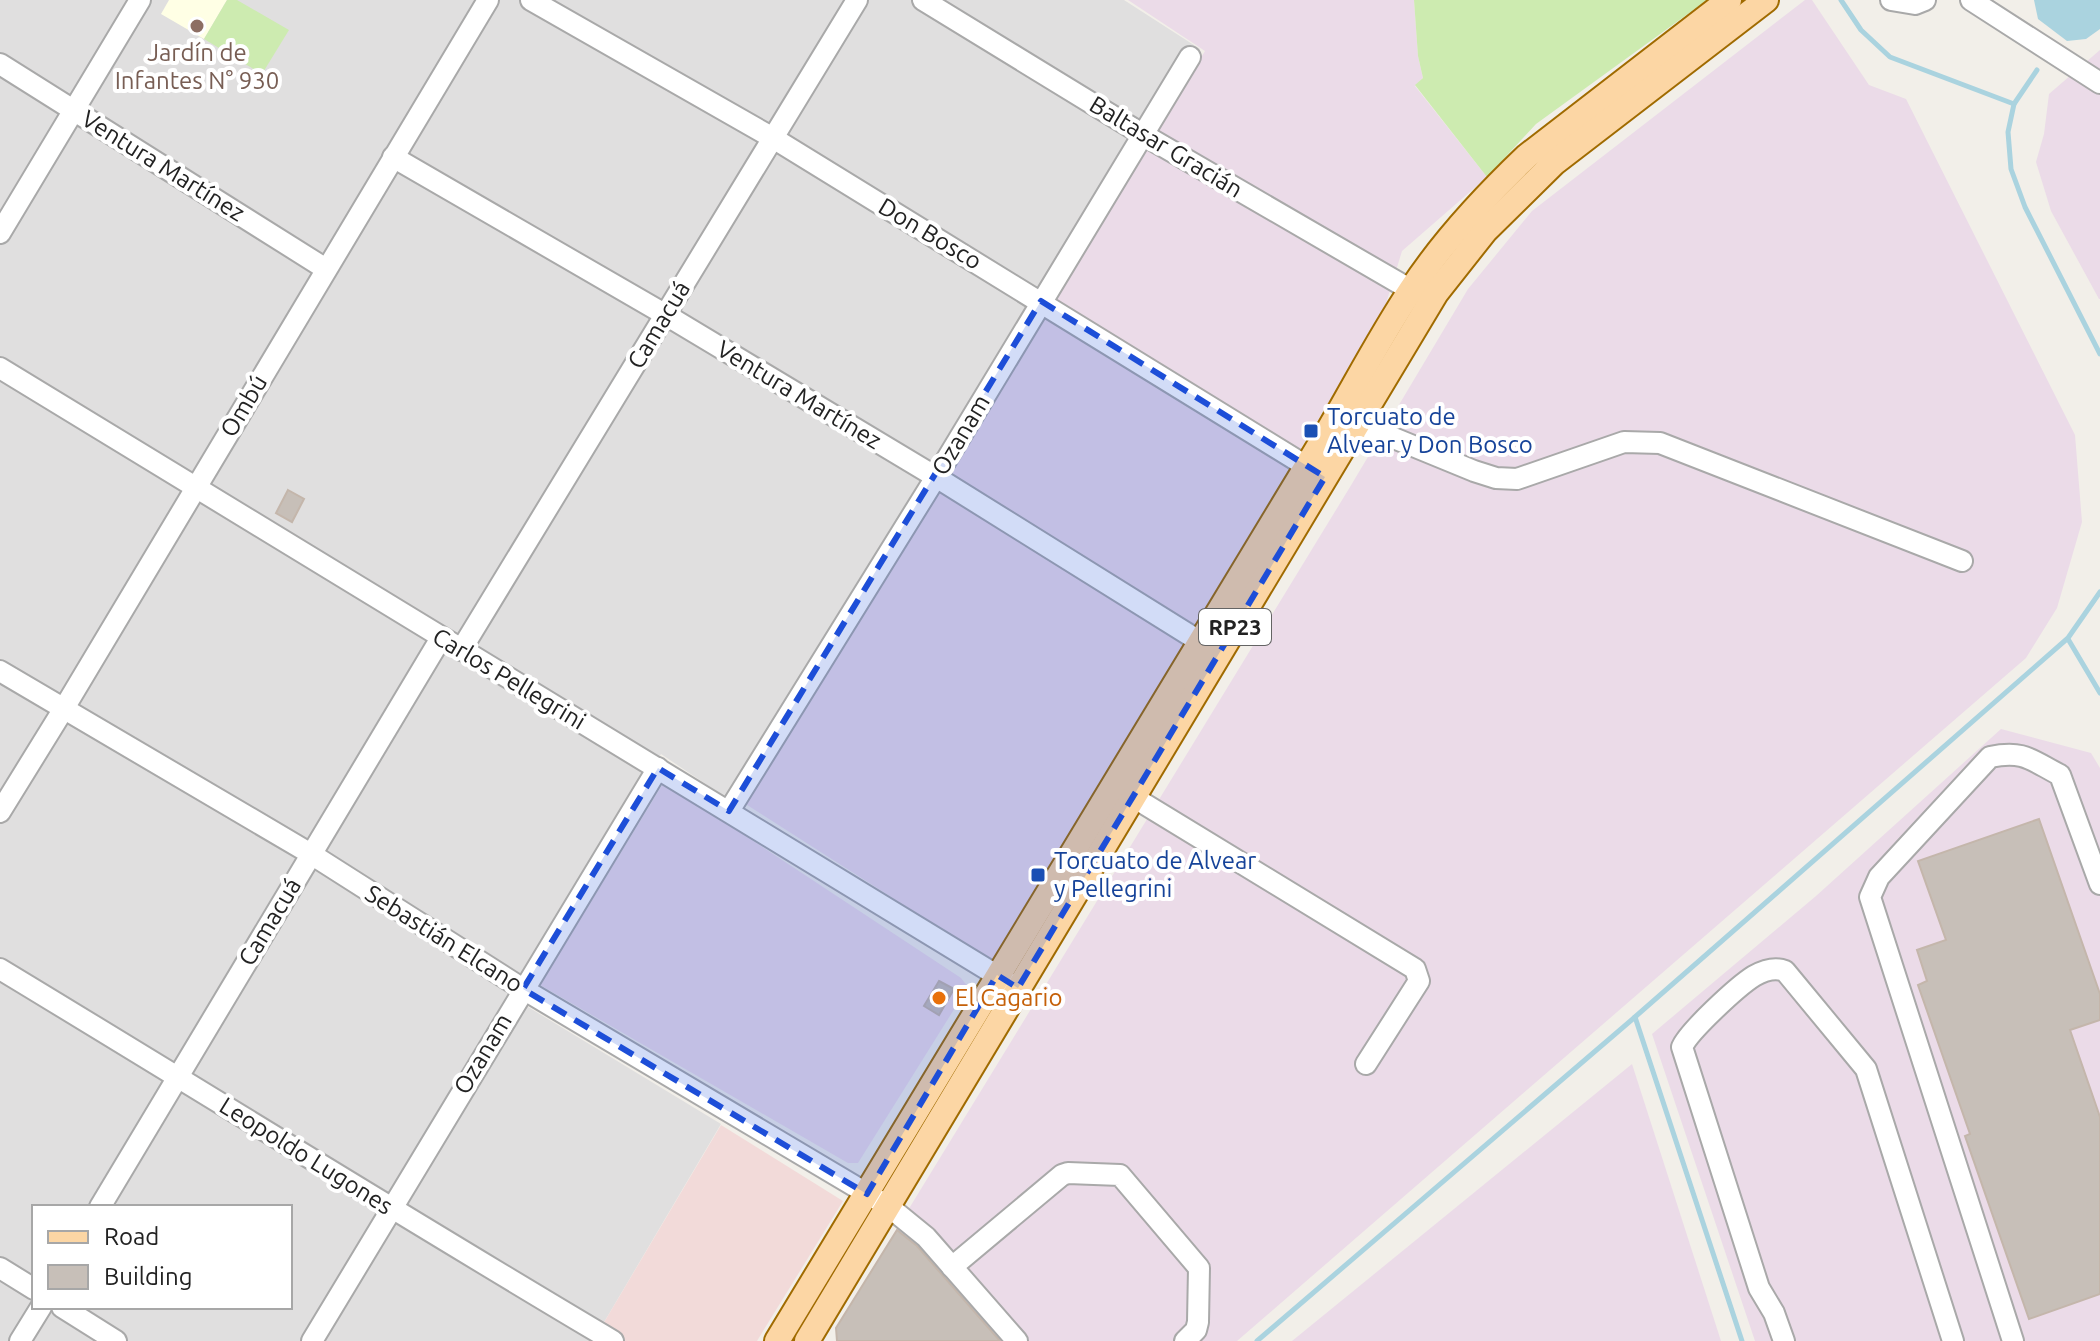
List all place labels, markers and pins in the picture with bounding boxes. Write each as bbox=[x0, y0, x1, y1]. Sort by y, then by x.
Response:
marker: Jardín de Infantes N° 930 bbox=[188, 17, 206, 35]
place label: Jardín de Infantes N° 930 bbox=[115, 39, 279, 94]
place label: Torcuato de Alvear y Don Bosco bbox=[1327, 403, 1533, 458]
marker: Torcuato de Alvear y Don Bosco bbox=[1302, 422, 1320, 440]
place label: Torcuato de Alvear y Pellegrini bbox=[1054, 847, 1256, 902]
marker: Torcuato de Alvear y Pellegrini bbox=[1029, 866, 1047, 884]
place label: El Cagario bbox=[955, 984, 1062, 1011]
marker: El Cagario bbox=[930, 989, 948, 1007]

